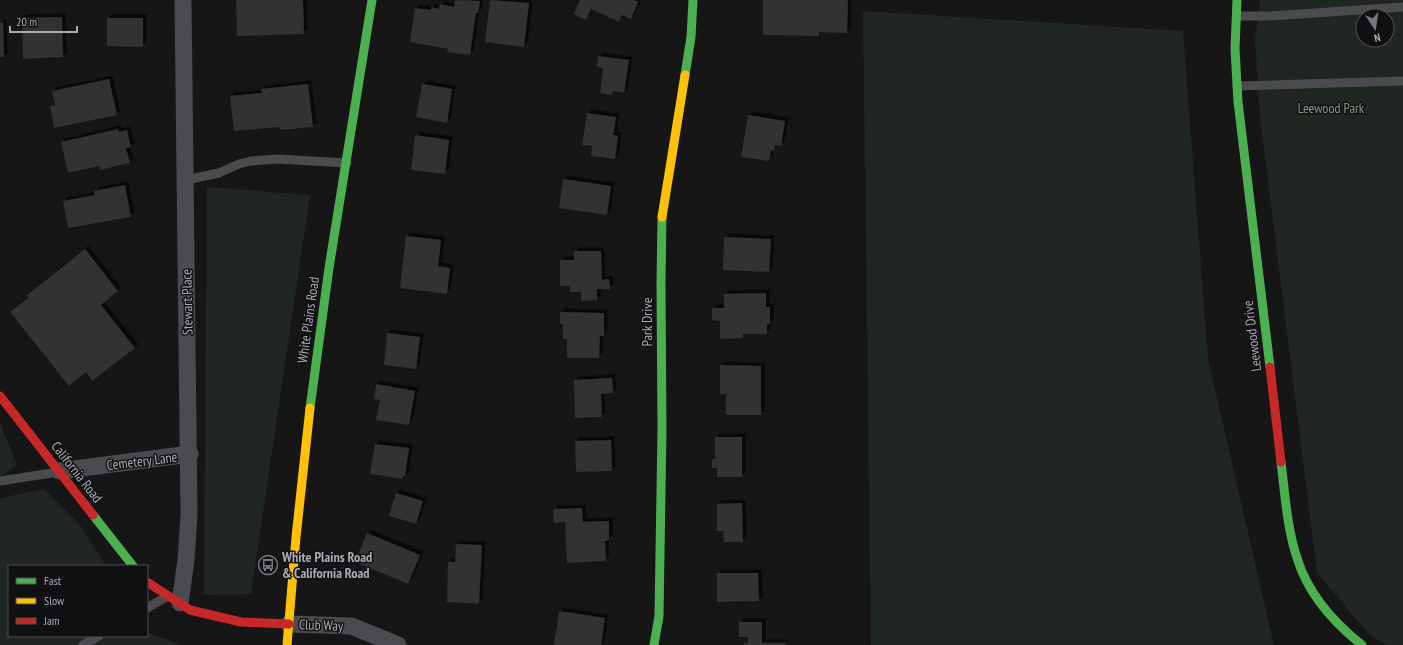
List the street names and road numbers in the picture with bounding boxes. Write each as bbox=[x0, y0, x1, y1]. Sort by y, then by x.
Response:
street label: Stewart Place bbox=[177, 269, 197, 335]
street label: White Plains Road bbox=[293, 276, 323, 364]
street label: Park Drive bbox=[638, 297, 656, 346]
street label: Leewood Drive bbox=[1239, 299, 1265, 372]
street label: California Road bbox=[47, 438, 107, 506]
street label: Cemetery Lane bbox=[106, 448, 179, 474]
street label: Club Way bbox=[299, 615, 344, 635]

